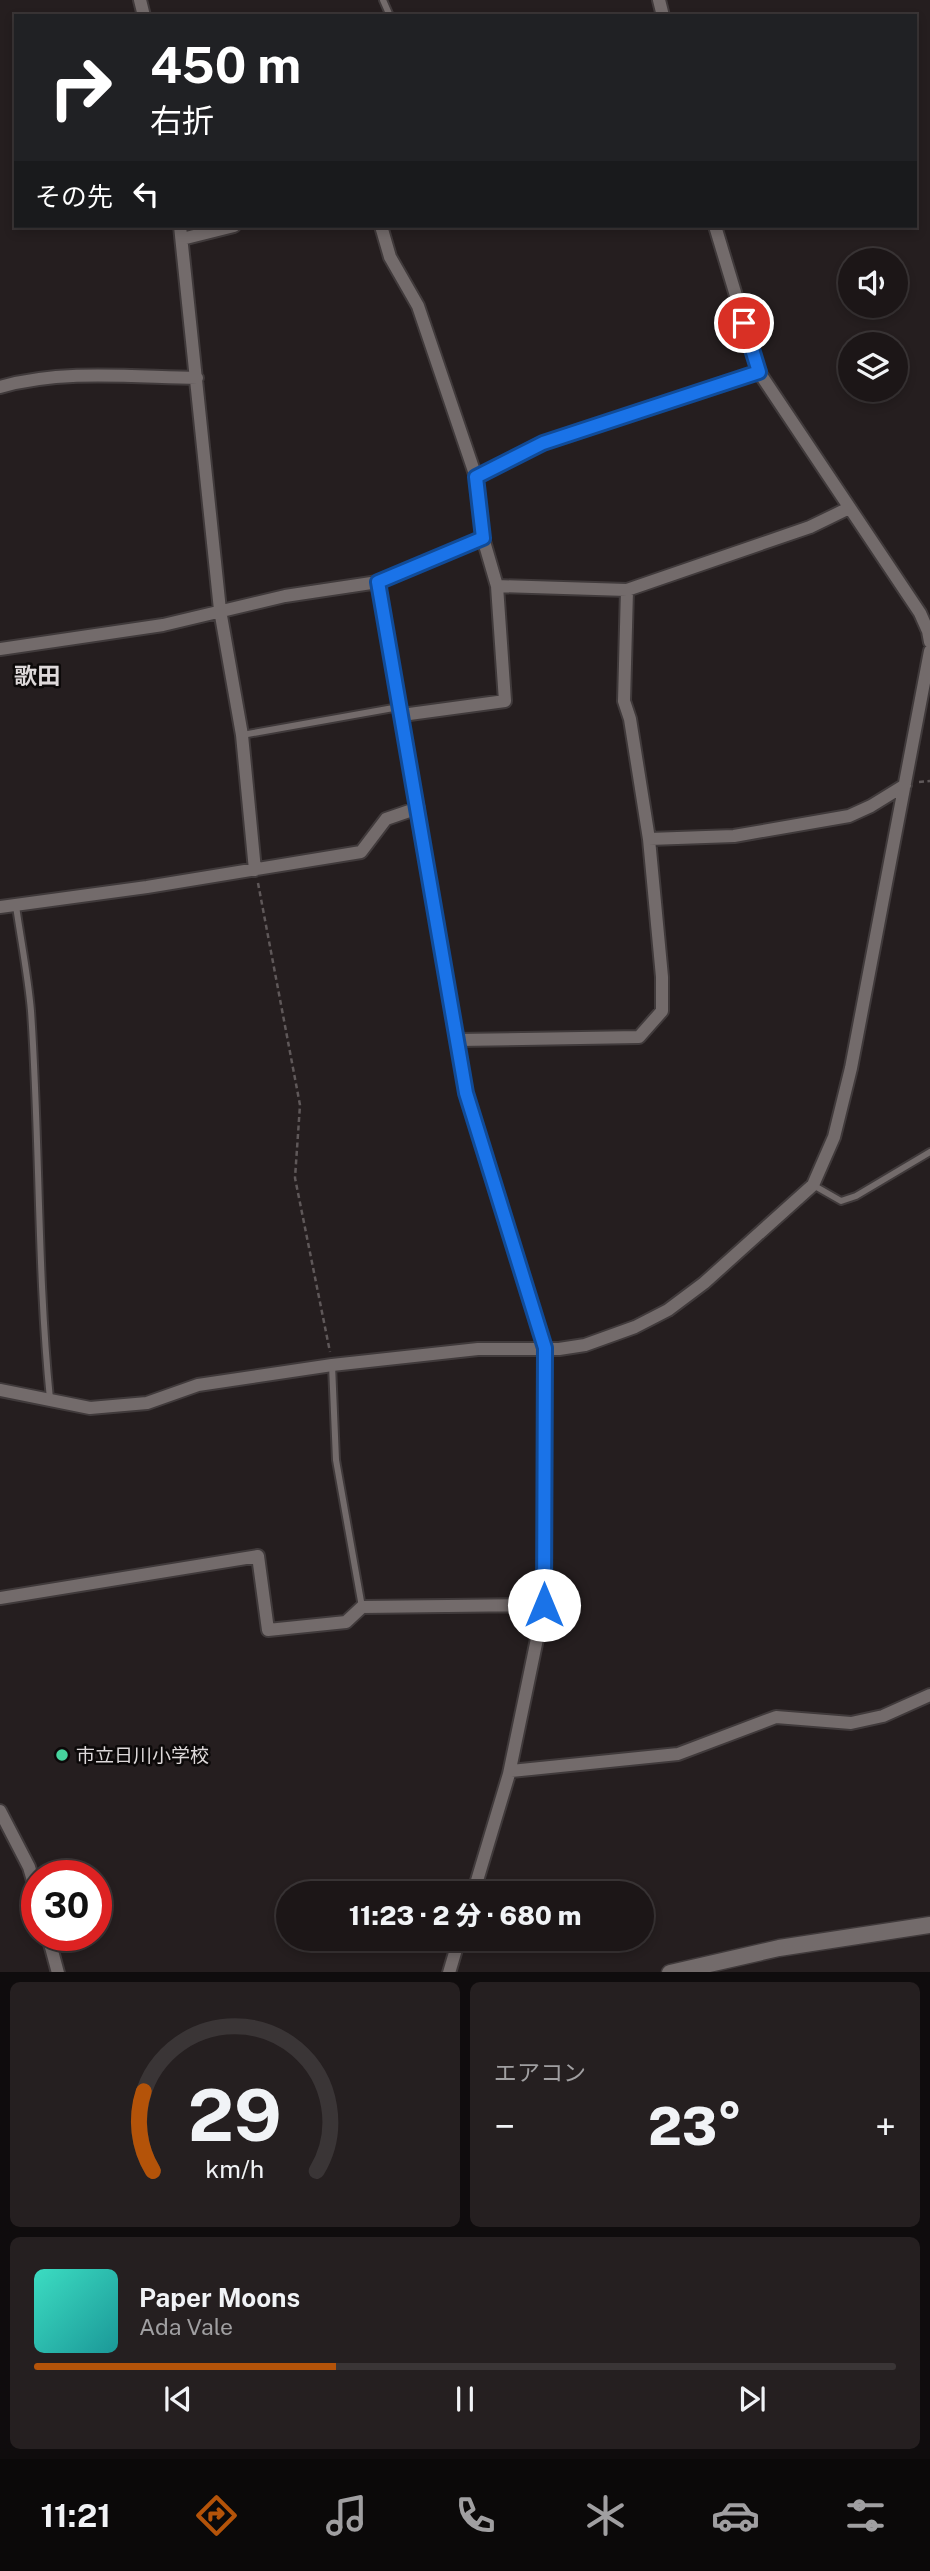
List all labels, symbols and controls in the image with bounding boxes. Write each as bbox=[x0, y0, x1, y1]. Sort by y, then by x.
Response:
text: 450 m bbox=[150, 36, 301, 94]
icon: right bbox=[35, 42, 126, 133]
text: 右折 bbox=[150, 102, 214, 139]
icon: left bbox=[127, 175, 165, 213]
text: その先 bbox=[35, 181, 113, 212]
map controls bbox=[838, 248, 908, 402]
button: sound bbox=[838, 248, 908, 318]
pin bbox=[714, 293, 774, 353]
icon: arrive bbox=[725, 304, 763, 342]
button: layers bbox=[838, 332, 908, 402]
district label: 歌田 bbox=[14, 662, 60, 689]
position arrow bbox=[507, 1568, 581, 1642]
place label: 市立日川小学校 bbox=[76, 1744, 209, 1766]
marker: 市立日川小学校 bbox=[54, 1747, 70, 1763]
speed limit sign: 30 bbox=[21, 1860, 112, 1951]
text: 11:23 · 2 分 · 680 m bbox=[349, 1900, 581, 1931]
text: エアコン bbox=[494, 2059, 586, 2086]
text: 29 bbox=[188, 2072, 282, 2157]
text: 23° bbox=[648, 2096, 742, 2157]
text: − bbox=[494, 2104, 515, 2149]
text: + bbox=[875, 2104, 896, 2149]
text: km/h bbox=[206, 2153, 264, 2183]
text: Paper Moons bbox=[139, 2282, 300, 2313]
text: Ada Vale bbox=[139, 2313, 233, 2340]
icon: previous bbox=[159, 2380, 197, 2418]
icon: pause bbox=[446, 2380, 484, 2418]
icon: next bbox=[733, 2380, 771, 2418]
icon: directions bbox=[192, 2491, 241, 2540]
icon: music bbox=[322, 2491, 371, 2540]
icon: phone bbox=[451, 2491, 500, 2540]
icon: climate bbox=[581, 2491, 630, 2540]
icon: car bbox=[711, 2491, 760, 2540]
icon: filters bbox=[841, 2491, 890, 2540]
text: 11:21 bbox=[40, 2497, 111, 2534]

